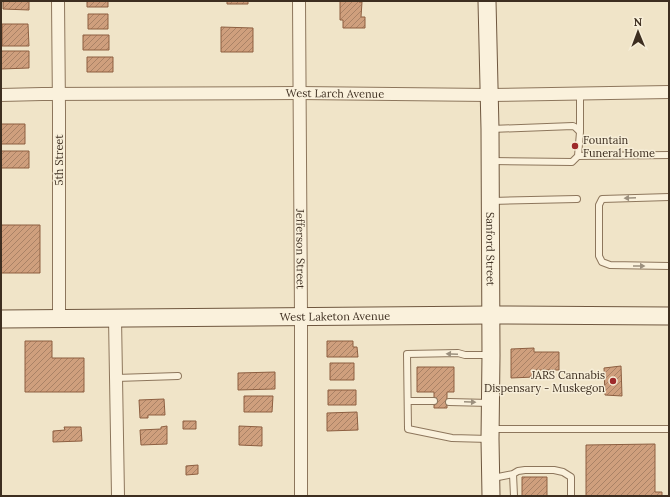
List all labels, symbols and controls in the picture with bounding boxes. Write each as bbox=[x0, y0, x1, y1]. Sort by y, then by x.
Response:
north arrow bbox=[618, 12, 658, 52]
text: N bbox=[633, 15, 643, 29]
street label: West Larch Avenue bbox=[286, 86, 384, 101]
place label: Fountain Funeral Home bbox=[583, 133, 655, 160]
street label: 5th Street bbox=[52, 134, 66, 185]
marker: Fountain Funeral Home bbox=[570, 141, 580, 151]
one-way arrow bbox=[623, 195, 636, 201]
street label: Jefferson Street bbox=[293, 208, 308, 290]
street label: Sanford Street bbox=[483, 212, 498, 287]
one-way arrow bbox=[633, 262, 645, 269]
street label: West Laketon Avenue bbox=[280, 309, 390, 324]
one-way arrow bbox=[446, 350, 458, 357]
place label: JARS Cannabis Dispensary - Muskegon bbox=[484, 368, 605, 395]
marker: JARS Cannabis Dispensary - Muskegon bbox=[608, 376, 618, 386]
one-way arrow bbox=[464, 399, 477, 405]

